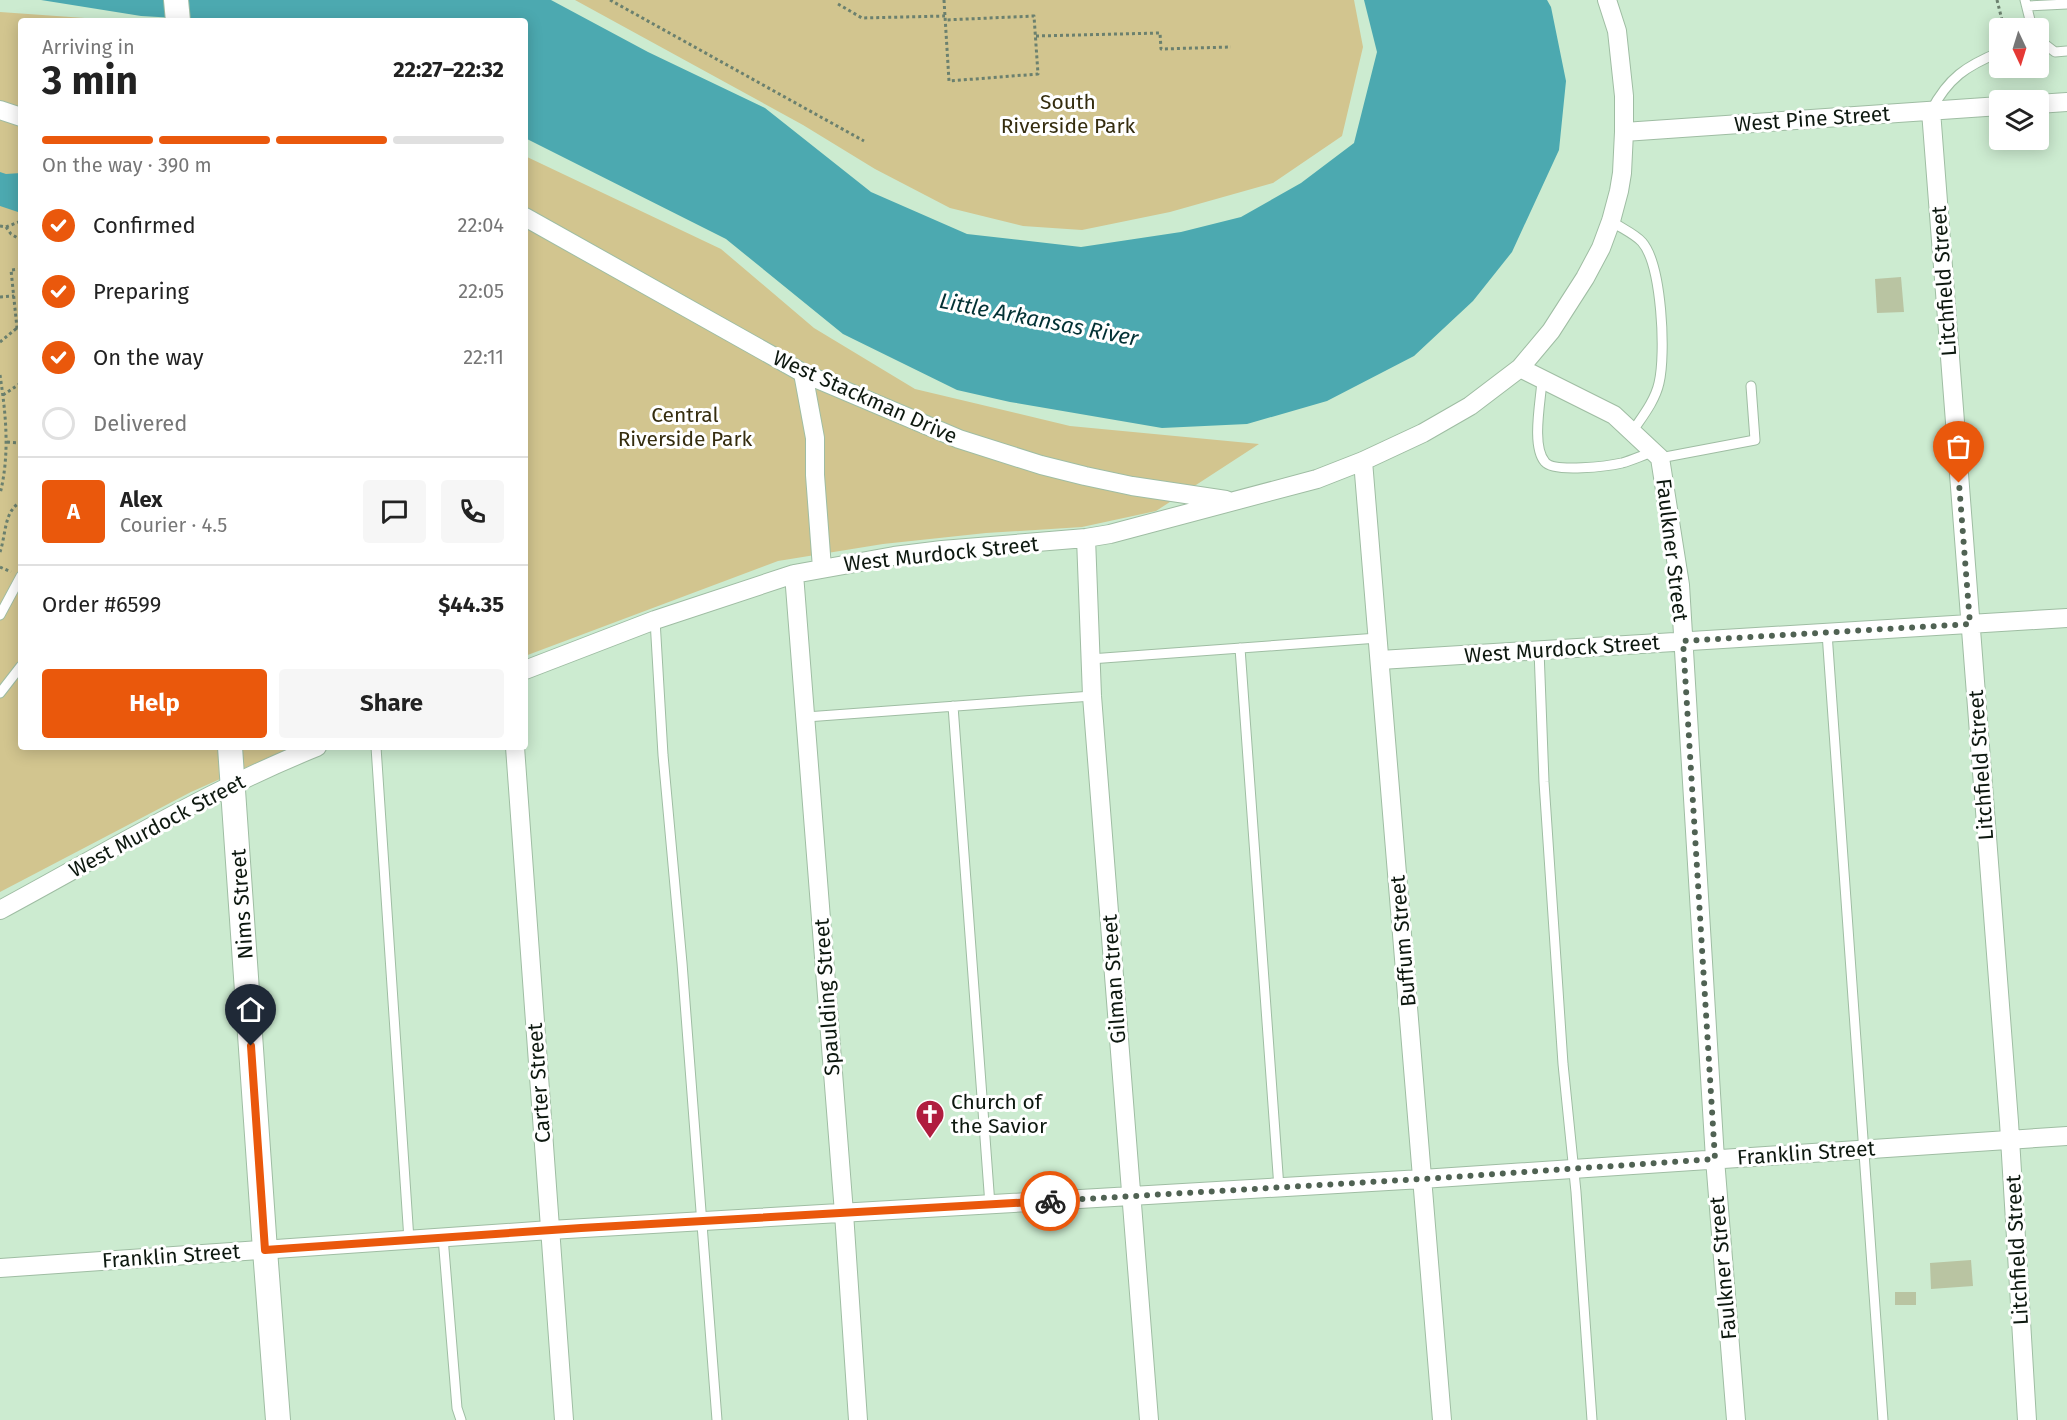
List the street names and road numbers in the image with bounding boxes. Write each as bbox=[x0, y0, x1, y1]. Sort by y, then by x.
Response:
street label: West Pine Street bbox=[1733, 101, 1891, 137]
street label: Litchfield Street bbox=[1926, 205, 1962, 357]
street label: West Stackman Drive bbox=[769, 345, 961, 449]
street label: Faulkner Street bbox=[1650, 477, 1694, 623]
street label: West Murdock Street bbox=[842, 531, 1040, 577]
street label: West Murdock Street bbox=[1463, 629, 1661, 669]
street label: Litchfield Street bbox=[1963, 689, 1999, 841]
street label: West Murdock Street bbox=[64, 768, 250, 883]
street label: Nims Street bbox=[225, 848, 259, 960]
street label: Buffum Street bbox=[1384, 874, 1422, 1008]
street label: Gilman Street bbox=[1096, 913, 1131, 1045]
street label: Spaulding Street bbox=[809, 917, 845, 1077]
street label: Carter Street bbox=[522, 1022, 556, 1144]
street label: Franklin Street bbox=[1736, 1135, 1876, 1171]
street label: Litchfield Street bbox=[2000, 1174, 2034, 1326]
street label: Faulkner Street bbox=[1704, 1195, 1742, 1341]
street label: Franklin Street bbox=[101, 1238, 241, 1274]

